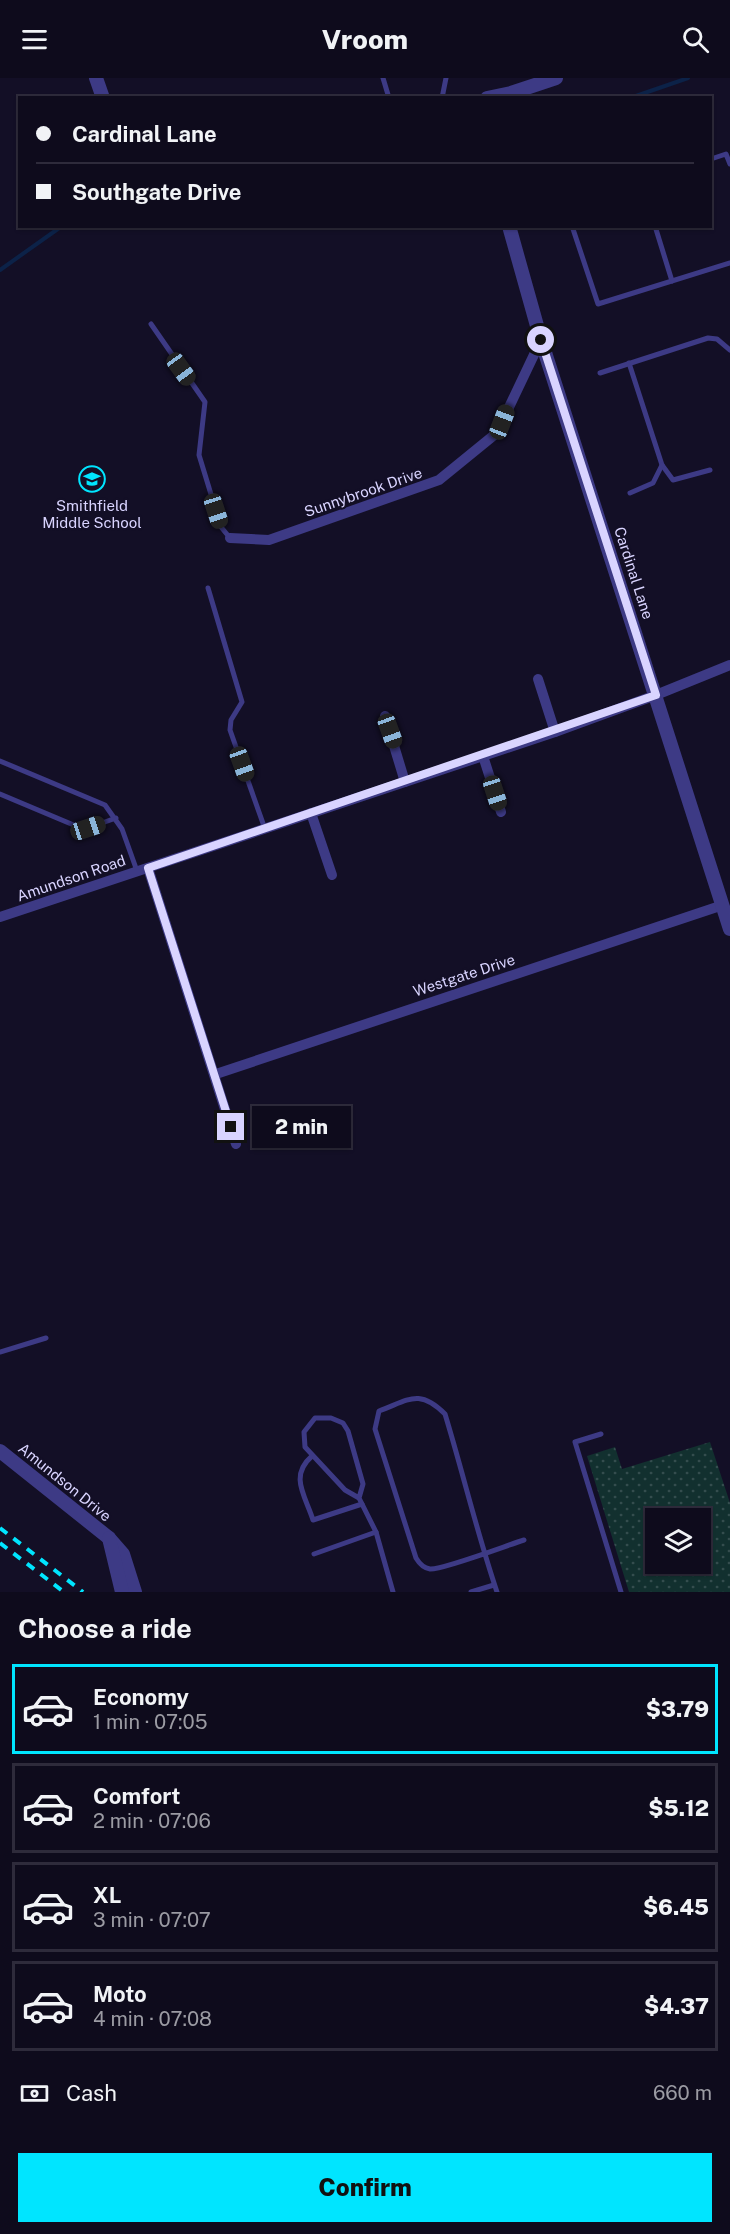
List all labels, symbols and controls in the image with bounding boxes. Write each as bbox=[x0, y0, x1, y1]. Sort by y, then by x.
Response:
icon: menu bbox=[18, 23, 51, 56]
text: Vroom bbox=[322, 23, 408, 55]
icon: search bbox=[679, 23, 712, 56]
text: Cardinal Lane bbox=[72, 121, 217, 147]
text: Southgate Drive bbox=[72, 179, 241, 205]
route start bbox=[527, 326, 554, 353]
car bbox=[163, 349, 199, 389]
car bbox=[487, 402, 517, 442]
school or university icon: Smithfield Middle School bbox=[77, 464, 107, 494]
street label: Sunnybrook Drive bbox=[302, 464, 424, 520]
car bbox=[202, 491, 230, 531]
place label: Smithfield Middle School bbox=[42, 497, 142, 531]
street label: Cardinal Lane bbox=[611, 525, 657, 621]
car bbox=[375, 711, 405, 751]
car bbox=[227, 744, 257, 784]
car bbox=[481, 773, 509, 813]
car bbox=[68, 814, 108, 842]
street label: Amundson Road bbox=[14, 851, 128, 905]
street label: Westgate Drive bbox=[411, 951, 517, 999]
callout: 2 min bbox=[252, 1106, 351, 1148]
route end bbox=[217, 1113, 244, 1140]
text: 2 min bbox=[275, 1115, 328, 1139]
street label: Amundson Drive bbox=[15, 1439, 115, 1525]
map controls bbox=[645, 1508, 711, 1574]
button: layers bbox=[645, 1508, 711, 1574]
text: Choose a ride bbox=[18, 1612, 192, 1644]
icon: car bbox=[21, 1682, 75, 1736]
text: Economy bbox=[93, 1684, 189, 1710]
text: $3.79 bbox=[646, 1696, 709, 1722]
text: 1 min · 07:05 bbox=[93, 1710, 208, 1734]
icon: car bbox=[21, 1781, 75, 1835]
text: Comfort bbox=[93, 1783, 180, 1809]
text: $5.12 bbox=[648, 1795, 709, 1821]
text: 2 min · 07:06 bbox=[93, 1809, 211, 1833]
icon: car bbox=[21, 1880, 75, 1934]
text: XL bbox=[93, 1882, 121, 1908]
text: $6.45 bbox=[643, 1894, 709, 1920]
text: 3 min · 07:07 bbox=[93, 1908, 211, 1932]
icon: car bbox=[21, 1979, 75, 2033]
text: Moto bbox=[93, 1981, 147, 2007]
text: $4.37 bbox=[644, 1993, 709, 2019]
text: 4 min · 07:08 bbox=[93, 2007, 212, 2031]
icon: cash bbox=[18, 2077, 51, 2110]
text: Cash bbox=[66, 2080, 117, 2106]
text: 660 m bbox=[653, 2081, 712, 2105]
button: Confirm bbox=[18, 2153, 712, 2222]

